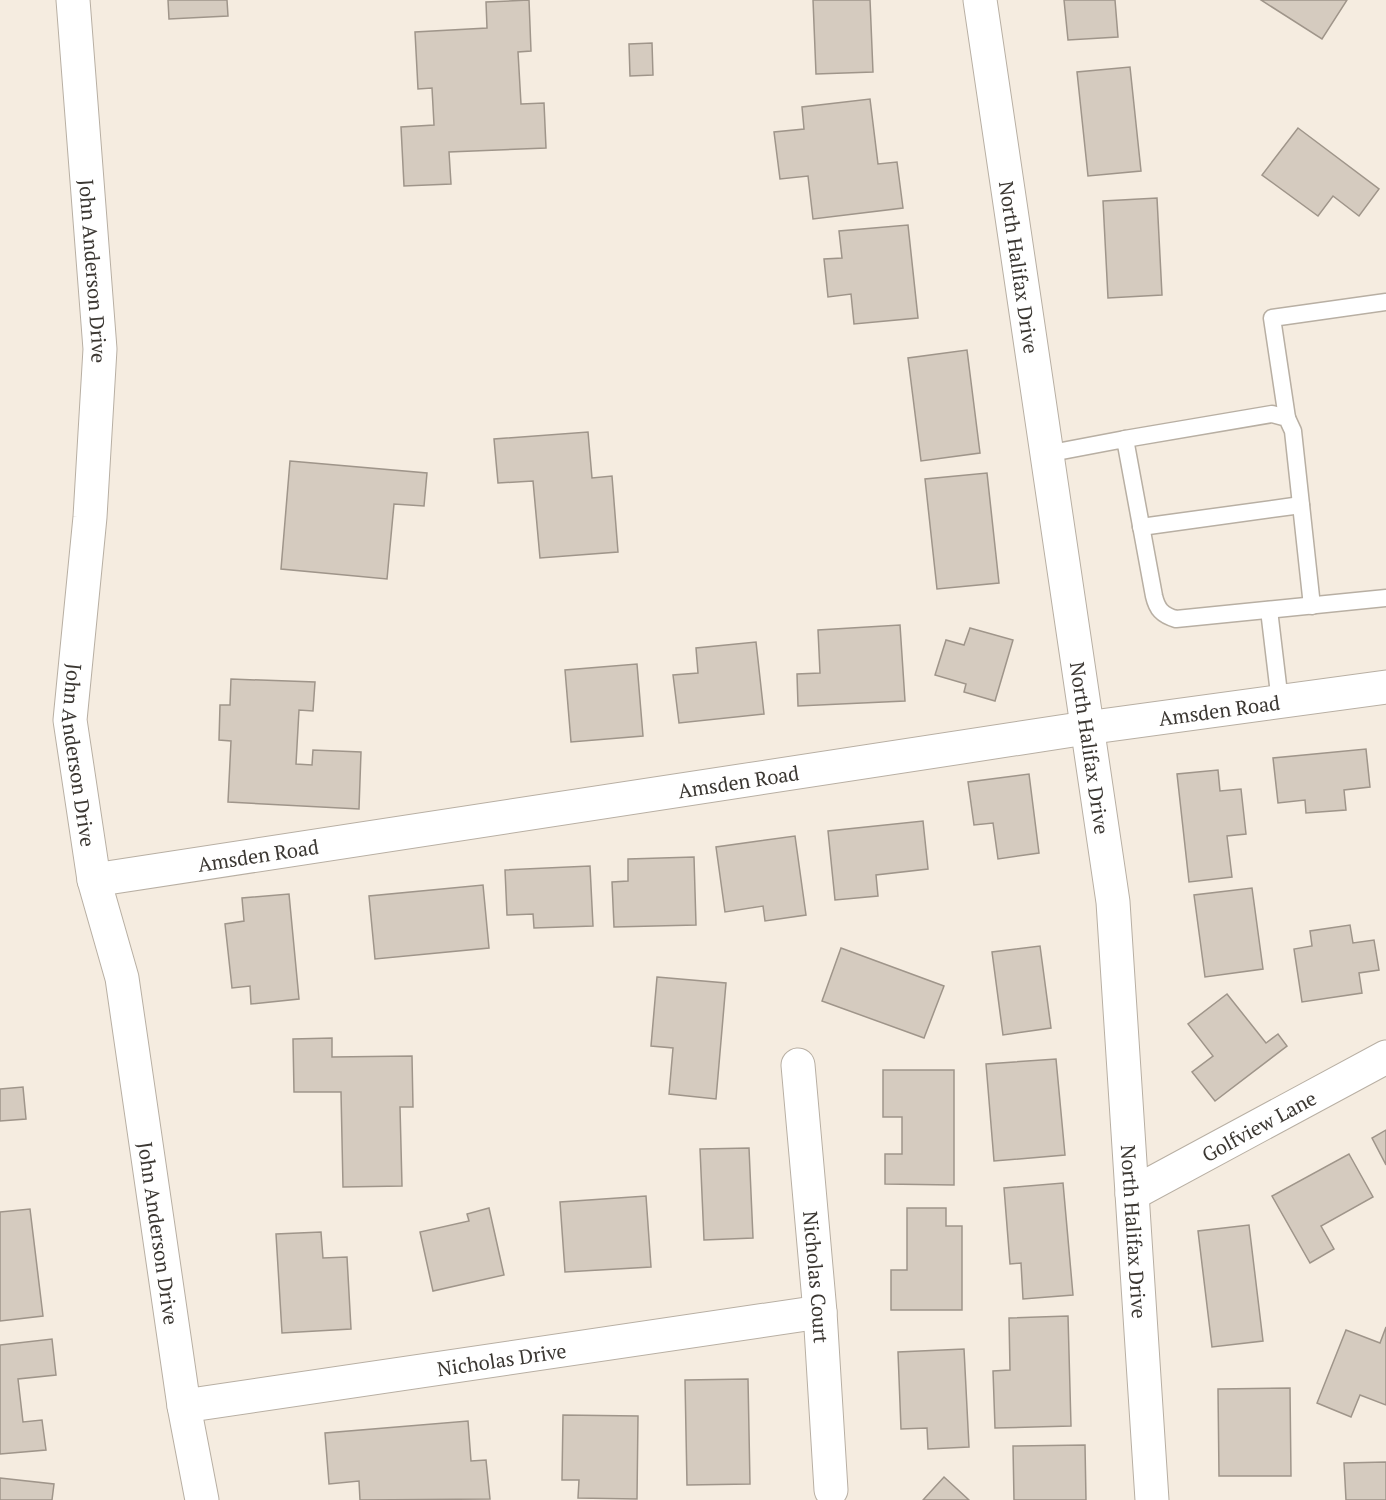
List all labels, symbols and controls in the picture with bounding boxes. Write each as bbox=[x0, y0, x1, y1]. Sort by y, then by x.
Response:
street label: John Anderson Drive bbox=[73, 178, 114, 364]
street label: North Halifax Drive bbox=[993, 179, 1045, 355]
street label: North Halifax Drive bbox=[1064, 660, 1116, 836]
street label: John Anderson Drive bbox=[56, 662, 102, 849]
street label: Amsden Road bbox=[1157, 688, 1282, 731]
street label: Amsden Road bbox=[676, 759, 801, 804]
street label: Amsden Road bbox=[196, 832, 321, 877]
street label: Golfview Lane bbox=[1197, 1084, 1321, 1168]
street label: John Anderson Drive bbox=[132, 1140, 186, 1327]
street label: North Halifax Drive bbox=[1115, 1144, 1154, 1319]
street label: Nicholas Court bbox=[798, 1210, 835, 1345]
street label: Nicholas Drive bbox=[435, 1336, 568, 1382]

